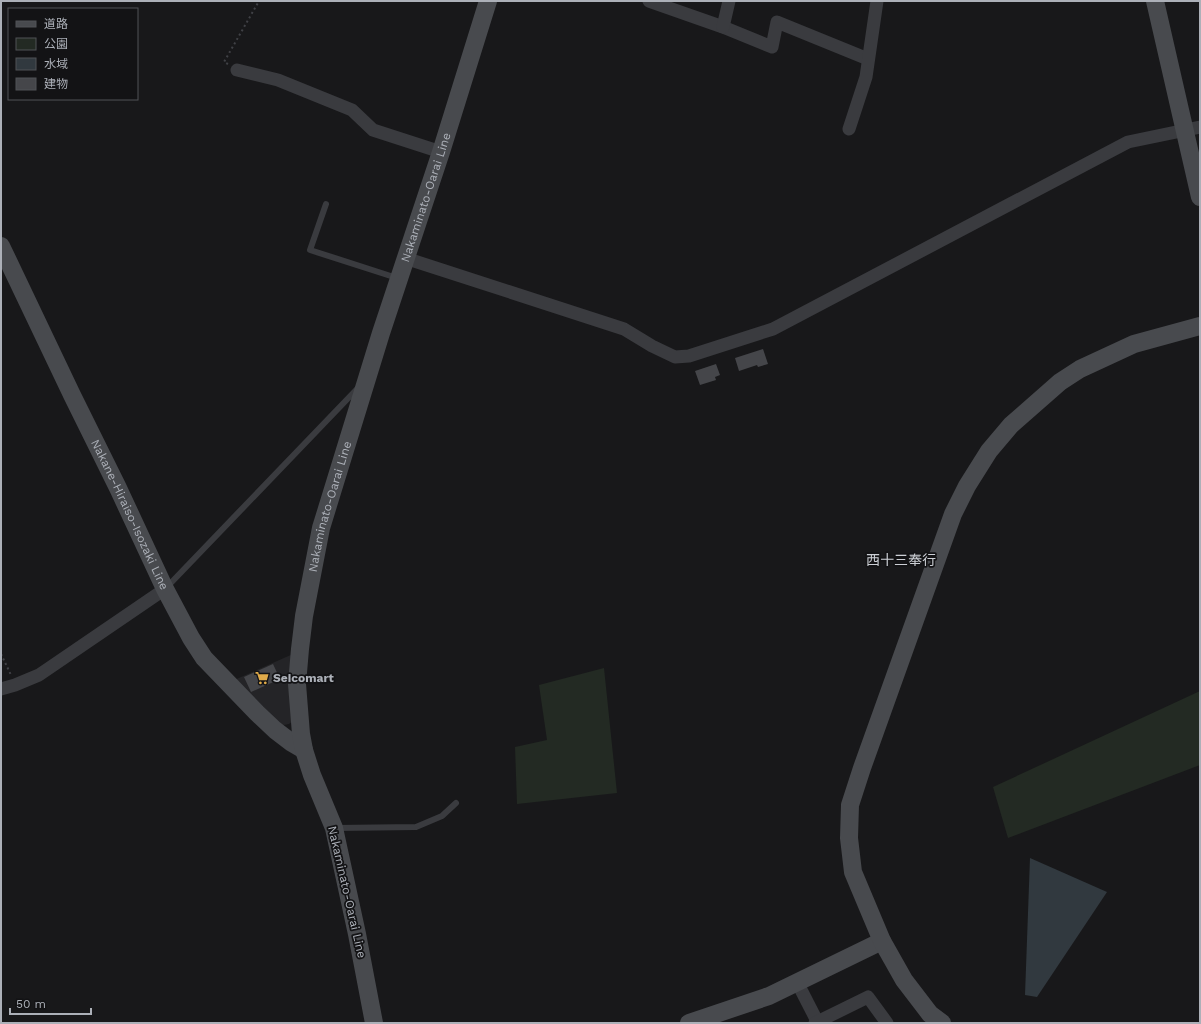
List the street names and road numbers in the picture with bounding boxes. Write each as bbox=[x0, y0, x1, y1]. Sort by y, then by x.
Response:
street label: Nakaminato-Oarai Line bbox=[398, 131, 454, 264]
street label: Nakane-Hiraiso-Isozaki Line bbox=[88, 437, 171, 592]
street label: Nakaminato-Oarai Line bbox=[306, 439, 354, 573]
street label: Nakaminato-Oarai Line bbox=[325, 825, 369, 960]

